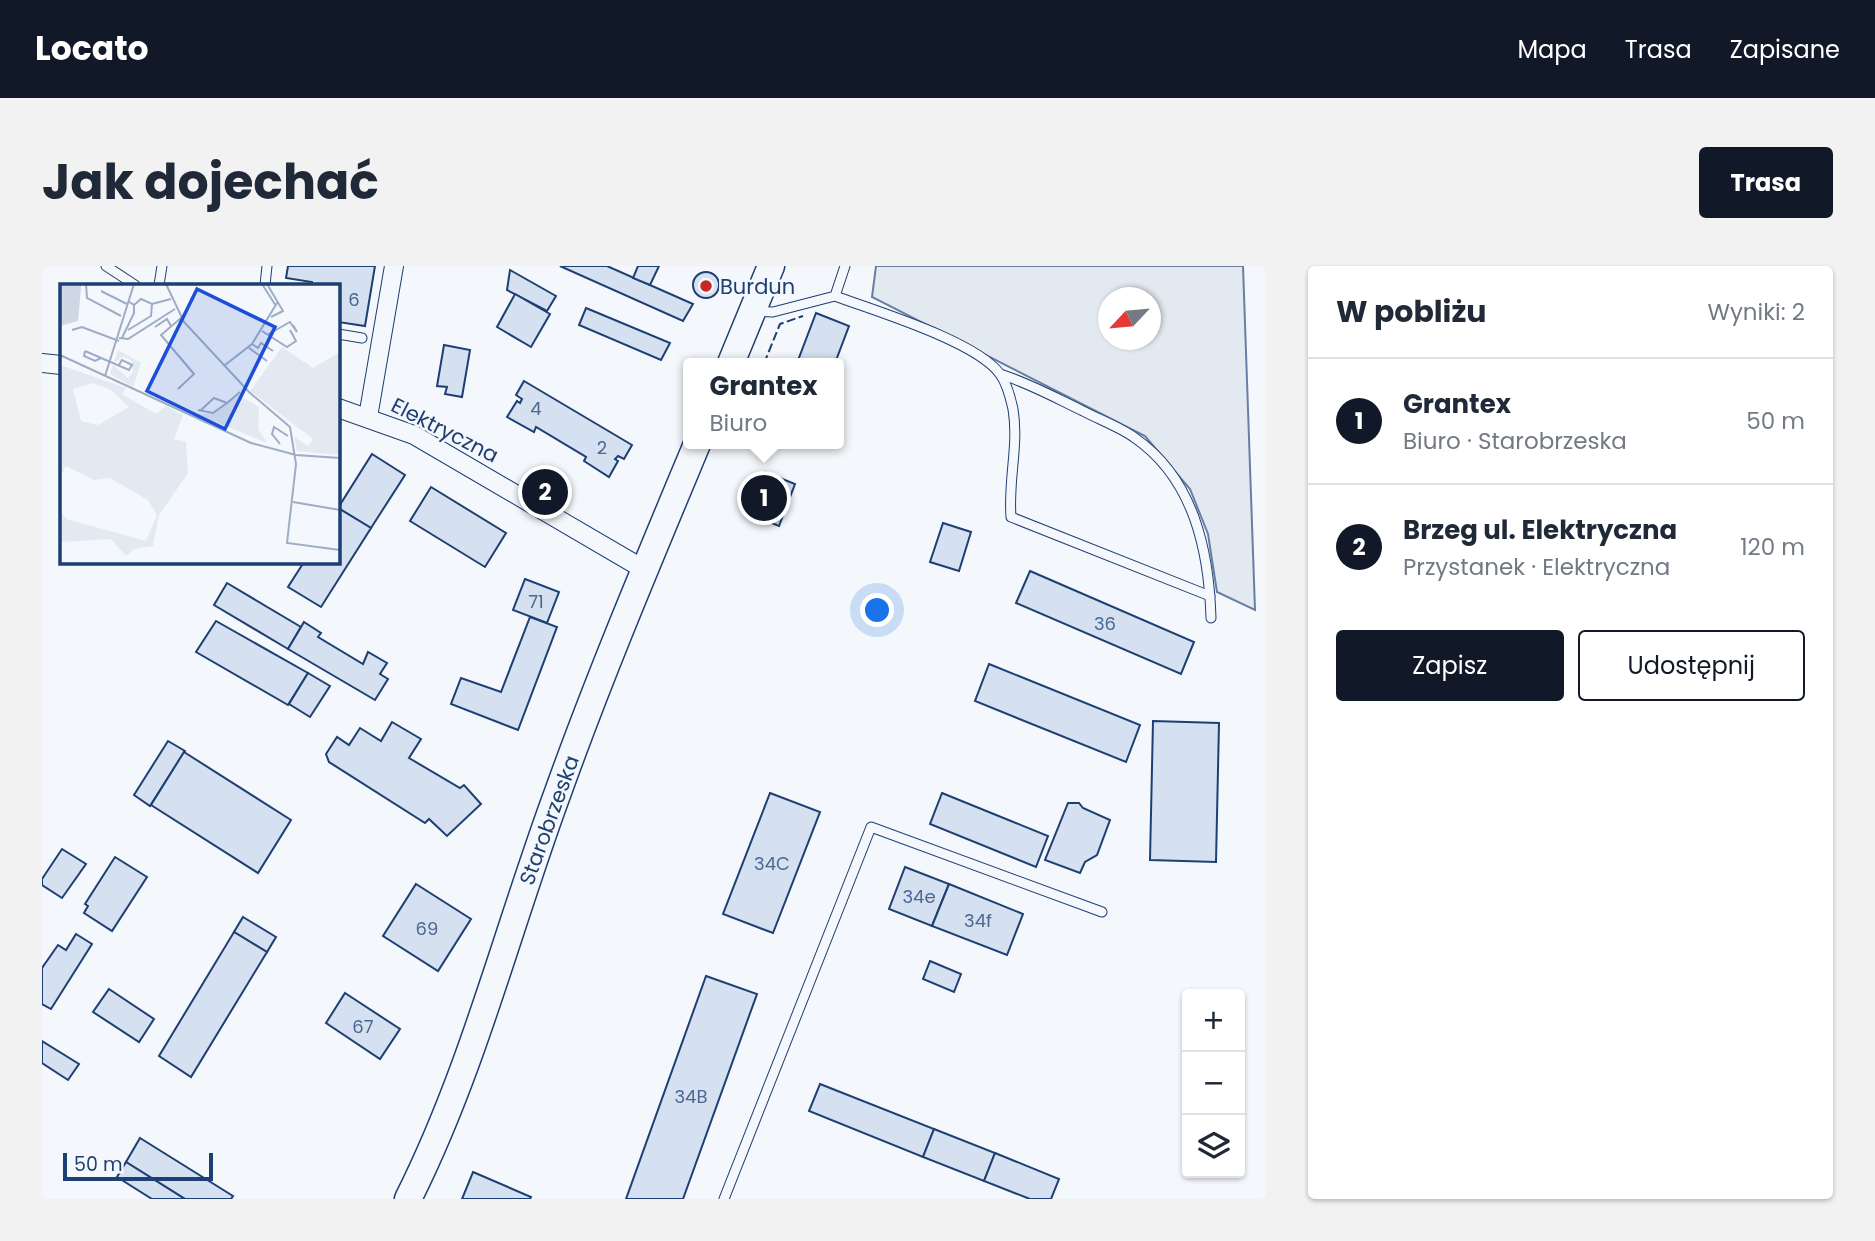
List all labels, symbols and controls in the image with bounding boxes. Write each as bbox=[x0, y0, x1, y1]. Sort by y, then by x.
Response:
text: Locato bbox=[35, 25, 149, 72]
text: Mapa bbox=[1517, 33, 1587, 66]
text: Trasa bbox=[1625, 33, 1692, 66]
text: Zapisane bbox=[1730, 33, 1840, 66]
button: Trasa bbox=[1699, 147, 1833, 218]
text: Jak dojechać bbox=[42, 148, 379, 216]
place label: Burdun bbox=[720, 272, 795, 301]
marker: Burdun bbox=[698, 278, 714, 294]
inset map bbox=[60, 284, 340, 564]
house number: 6 bbox=[348, 287, 360, 312]
north arrow bbox=[1098, 287, 1161, 350]
text: W pobliżu bbox=[1336, 290, 1487, 333]
text: Wyniki: 2 bbox=[1707, 296, 1805, 328]
popup bbox=[683, 358, 844, 449]
text: Grantex bbox=[710, 368, 817, 404]
text: Grantex bbox=[1403, 386, 1511, 422]
street label: Elektryczna bbox=[386, 391, 504, 469]
house number: 4 bbox=[530, 396, 542, 421]
text: 1 bbox=[1355, 405, 1363, 437]
text: 50 m bbox=[1746, 405, 1805, 437]
text: Biuro bbox=[710, 407, 767, 439]
text: Biuro · Starobrzeska bbox=[1403, 425, 1627, 457]
house number: 2 bbox=[597, 435, 607, 460]
pin: 2 bbox=[522, 466, 568, 518]
pin: 1 bbox=[741, 472, 787, 524]
text: Brzeg ul. Elektryczna bbox=[1403, 512, 1677, 548]
text: 2 bbox=[1352, 531, 1366, 563]
text: 120 m bbox=[1740, 531, 1805, 563]
text: Przystanek · Elektryczna bbox=[1403, 551, 1670, 583]
house number: 71 bbox=[528, 589, 544, 614]
your location bbox=[860, 593, 894, 627]
house number: 36 bbox=[1094, 611, 1116, 636]
button: Zapisz bbox=[1336, 630, 1564, 701]
button: Udostępnij bbox=[1578, 630, 1805, 701]
street label: Starobrzeska bbox=[512, 751, 586, 889]
house number: 34C bbox=[754, 851, 790, 876]
house number: 34e bbox=[902, 884, 936, 909]
house number: 34f bbox=[964, 908, 992, 933]
house number: 69 bbox=[416, 916, 438, 941]
map controls bbox=[1182, 989, 1245, 1178]
button: + bbox=[1182, 989, 1245, 1052]
house number: 67 bbox=[352, 1014, 374, 1039]
button: − bbox=[1182, 1052, 1245, 1115]
house number: 34B bbox=[675, 1084, 707, 1109]
button: layers bbox=[1182, 1115, 1245, 1178]
scale bar bbox=[63, 1150, 214, 1182]
text: 50 m bbox=[74, 1151, 123, 1178]

